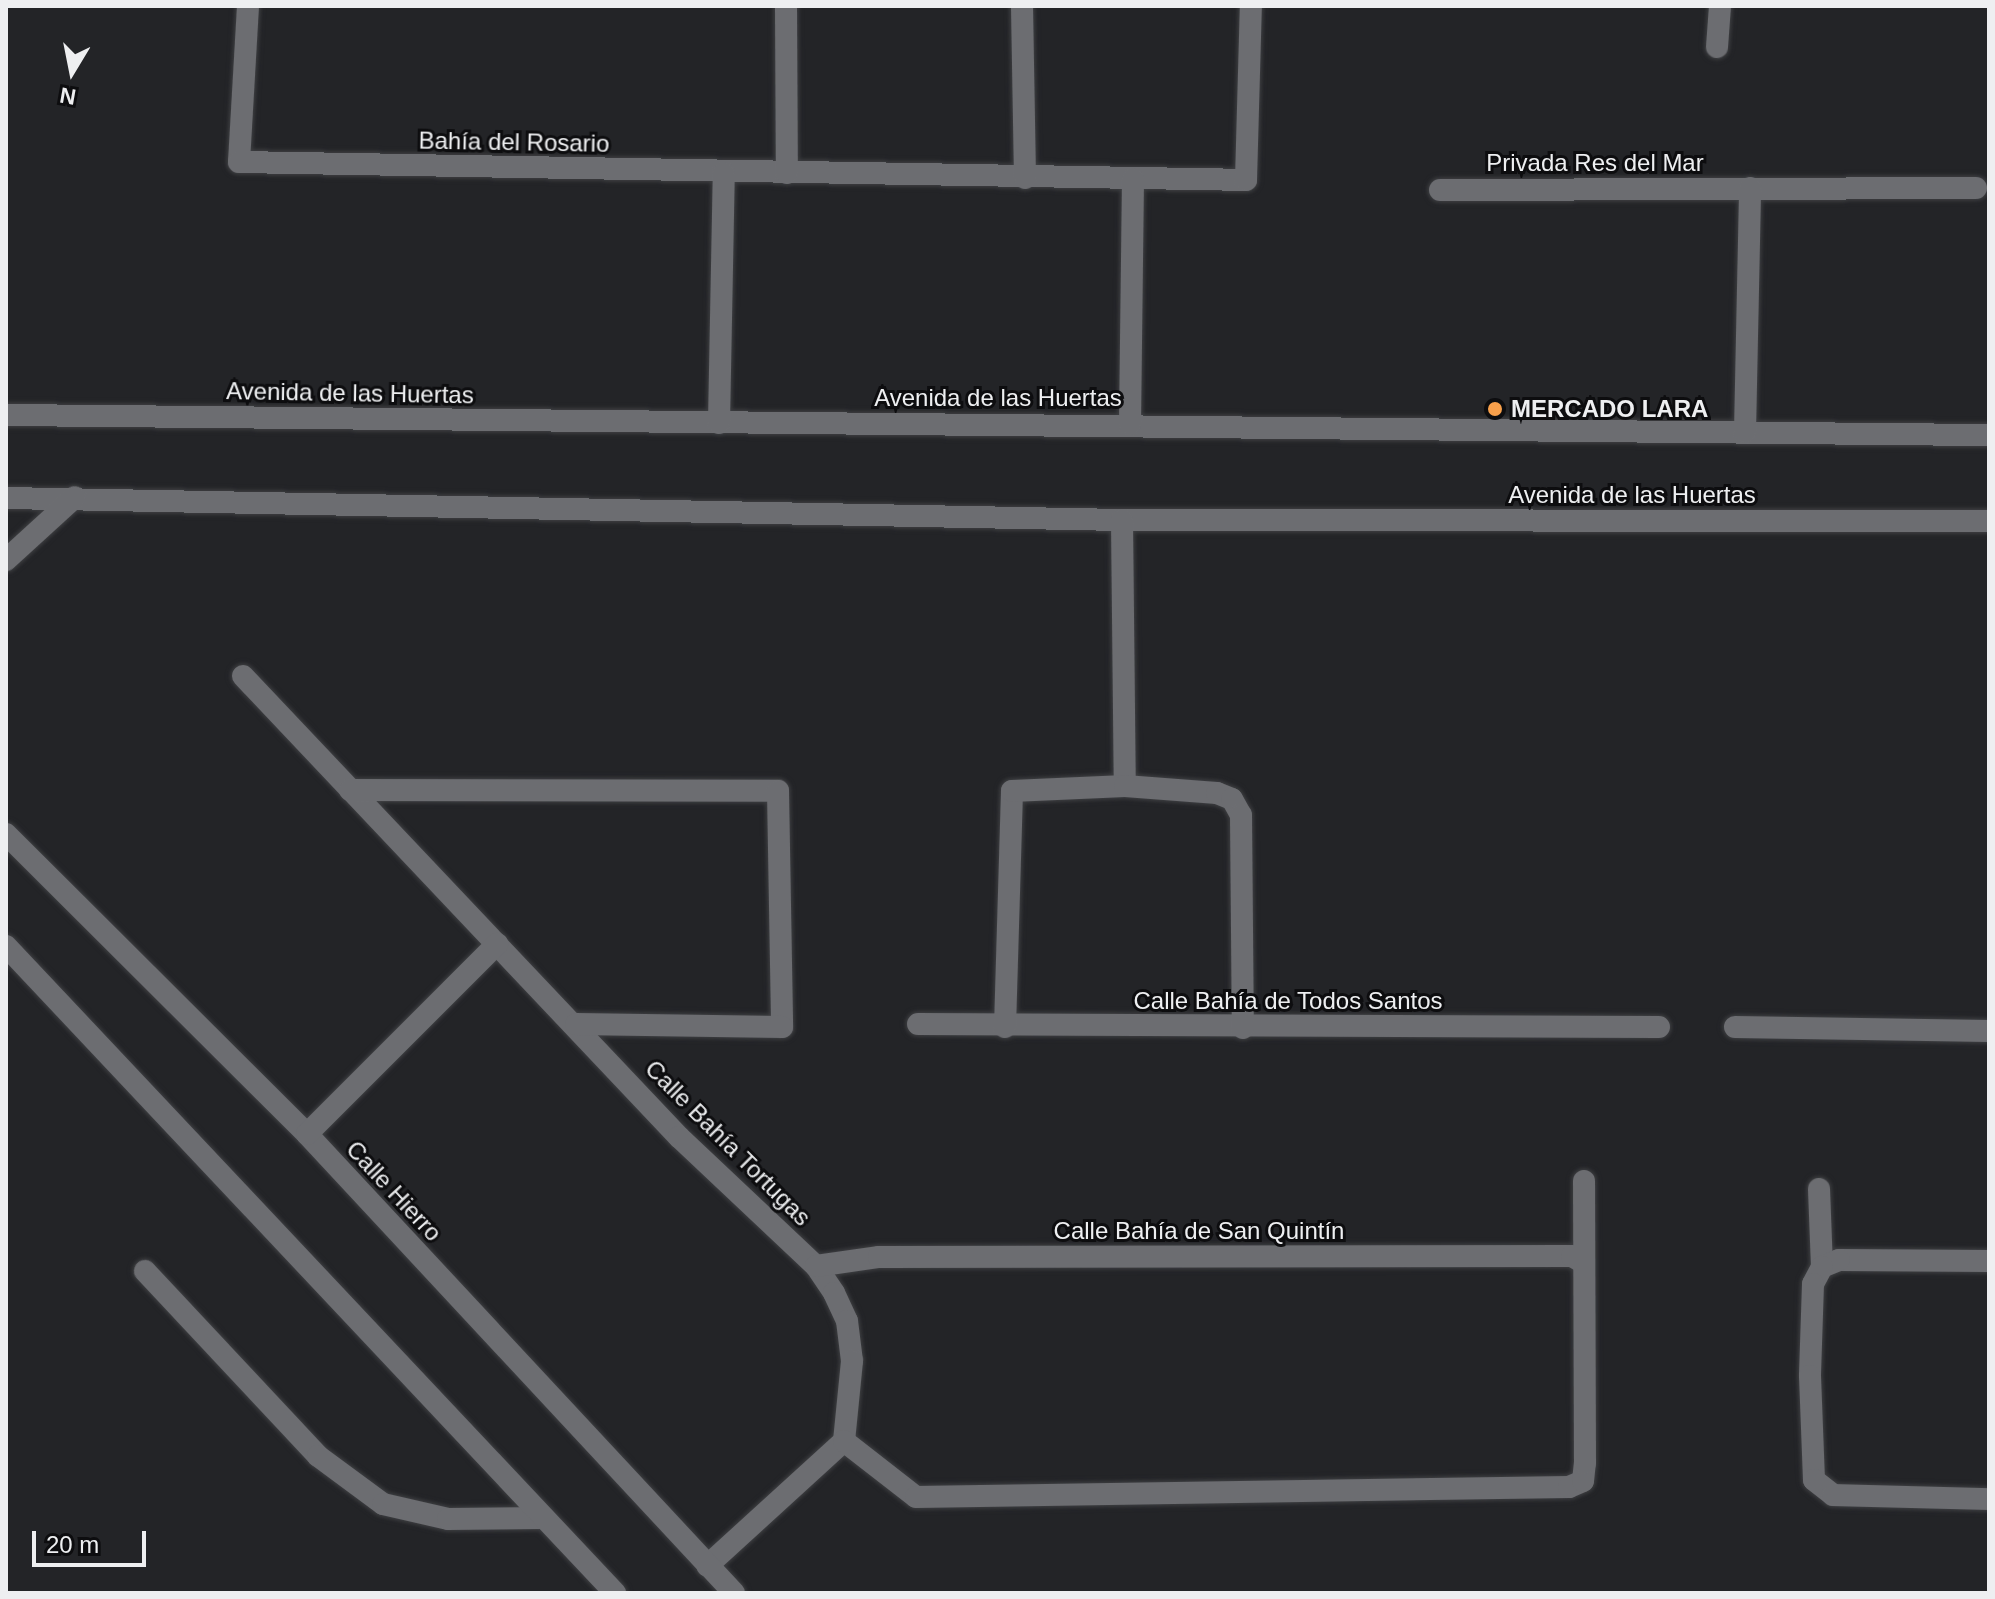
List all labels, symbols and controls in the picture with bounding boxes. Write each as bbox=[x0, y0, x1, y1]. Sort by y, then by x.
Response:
north arrow bbox=[32, 32, 112, 112]
text: N bbox=[58, 82, 78, 110]
street label: Bahía del Rosario bbox=[418, 126, 610, 158]
street label: Privada Res del Mar bbox=[1486, 149, 1704, 177]
street label: Avenida de las Huertas bbox=[226, 376, 474, 410]
street label: Avenida de las Huertas bbox=[874, 384, 1122, 412]
place label: MERCADO LARA bbox=[1511, 395, 1708, 423]
marker: MERCADO LARA bbox=[1486, 400, 1504, 418]
street label: Avenida de las Huertas bbox=[1508, 481, 1756, 509]
street label: Calle Bahía de Todos Santos bbox=[1133, 987, 1443, 1015]
street label: Calle Bahía Tortugas bbox=[639, 1054, 817, 1232]
street label: Calle Hierro bbox=[340, 1135, 448, 1247]
street label: Calle Bahía de San Quintín bbox=[1054, 1217, 1344, 1245]
scale bar bbox=[36, 1515, 150, 1565]
text: 20 m bbox=[46, 1531, 99, 1558]

